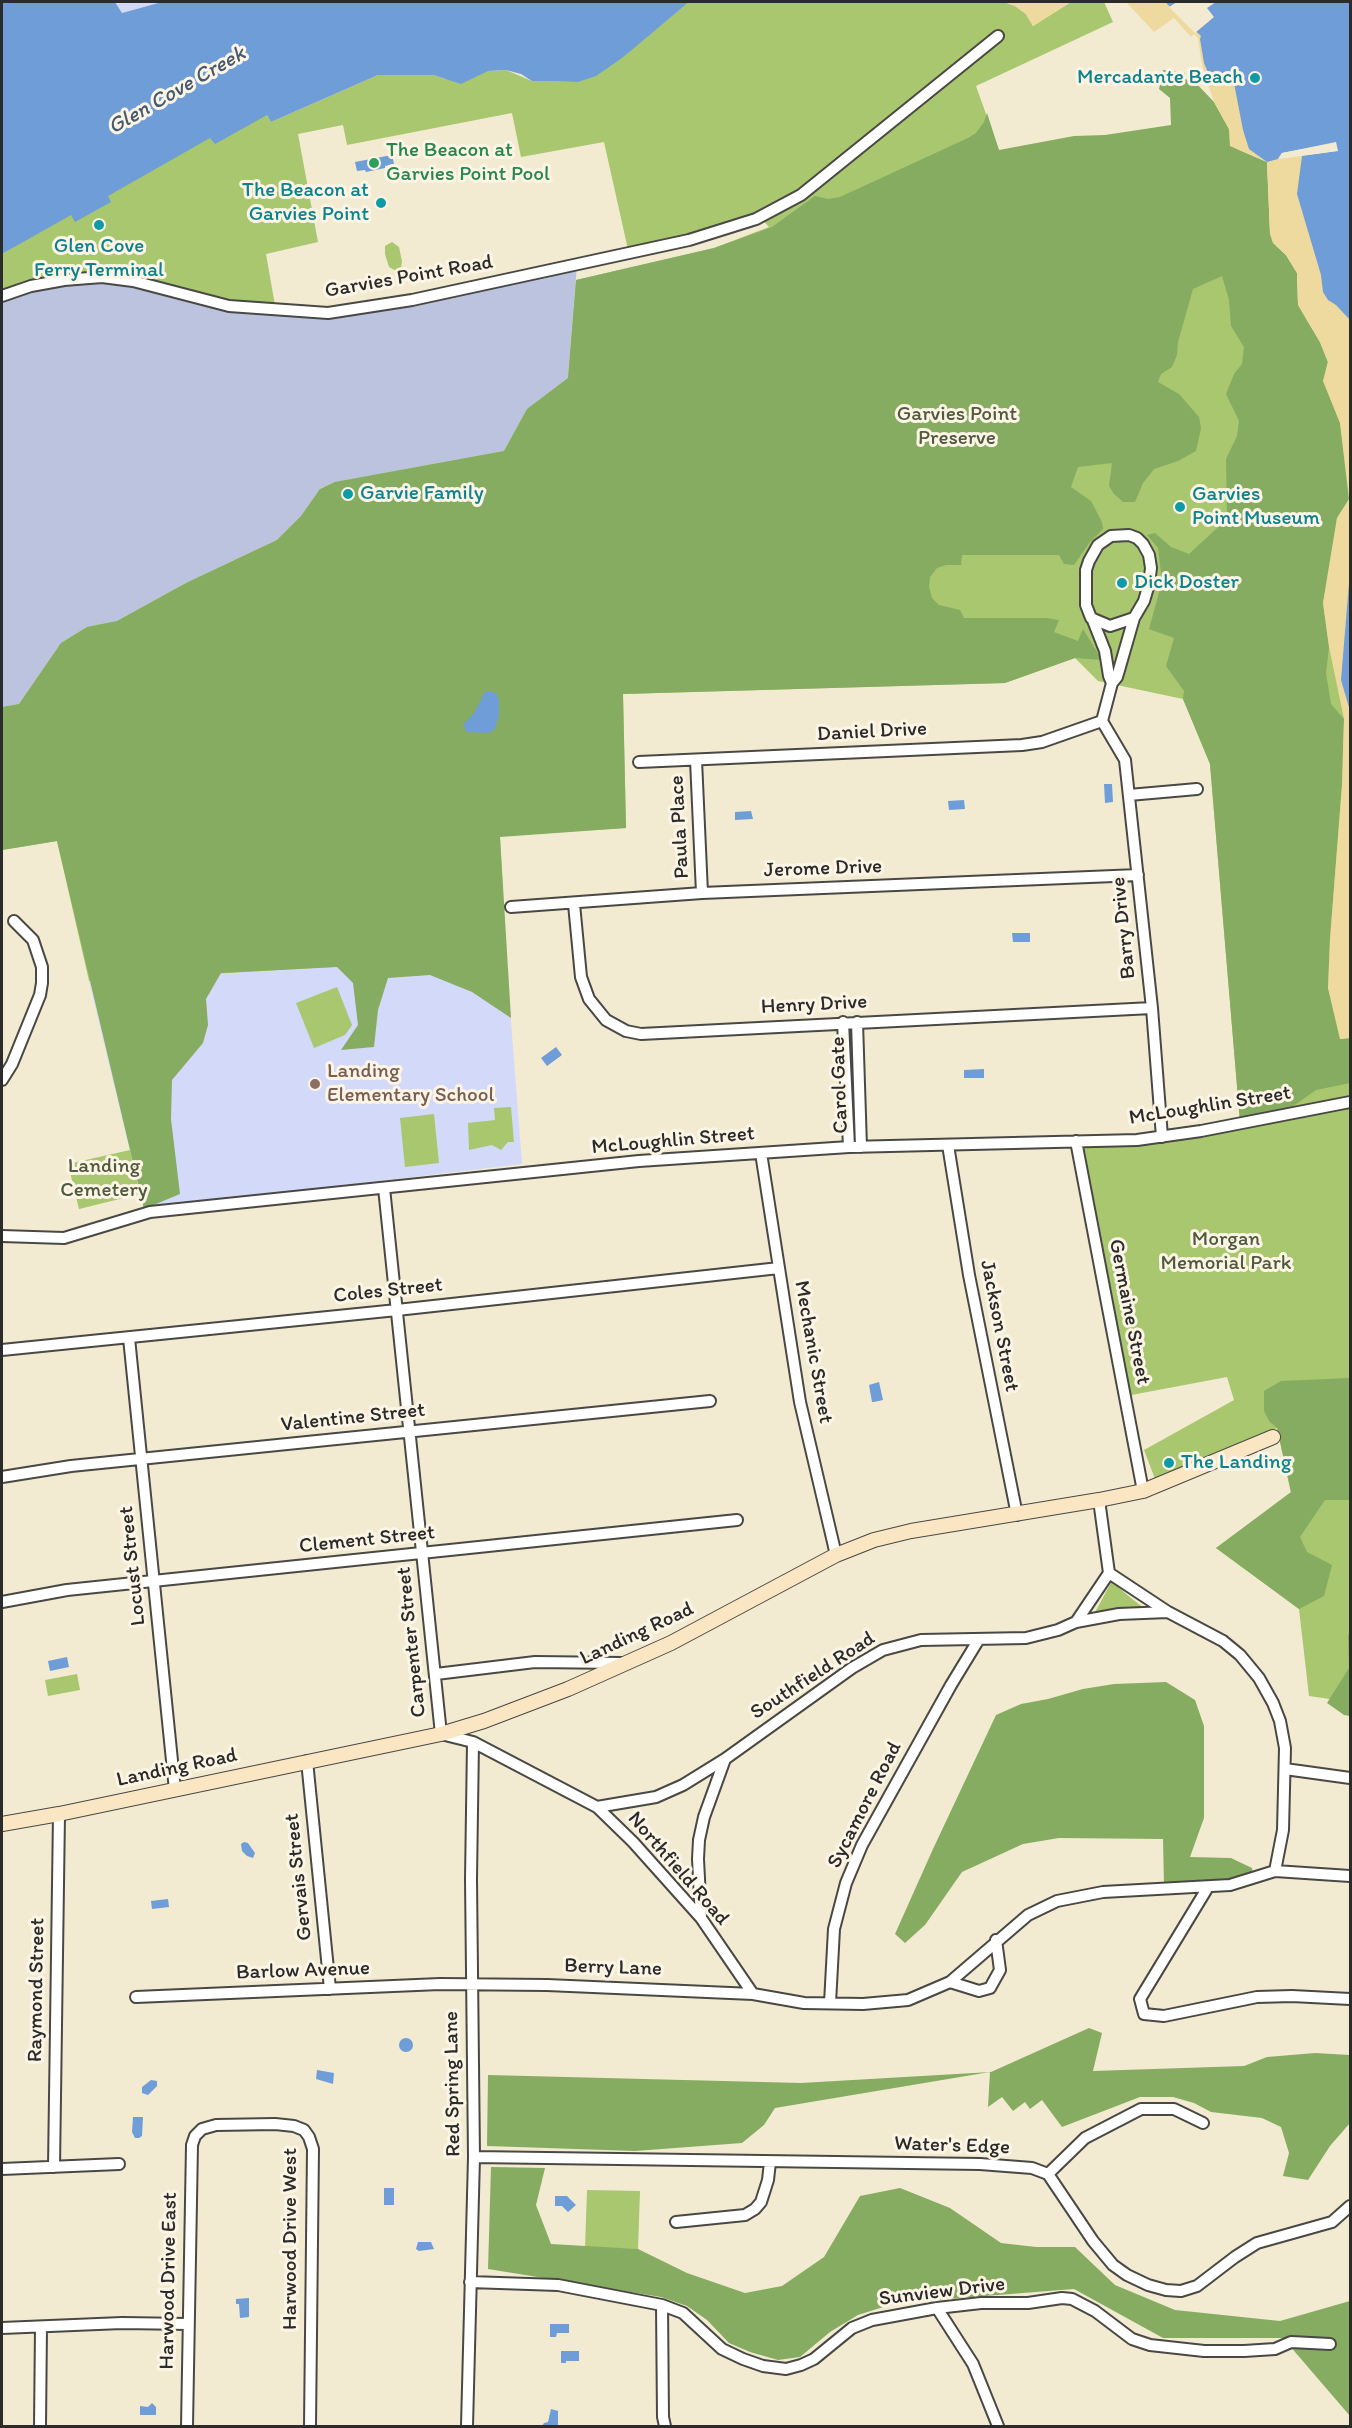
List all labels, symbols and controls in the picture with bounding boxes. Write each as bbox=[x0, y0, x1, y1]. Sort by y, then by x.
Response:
water label: Glen Cove Creek bbox=[104, 41, 250, 141]
place label: Mercadante Beach bbox=[1077, 65, 1243, 91]
marker: Mercadante Beach bbox=[1248, 71, 1262, 85]
place label: The Beacon at Garvies Point Pool bbox=[386, 138, 550, 188]
marker: The Beacon at Garvies Point Pool bbox=[367, 156, 381, 170]
place label: The Beacon at Garvies Point bbox=[242, 178, 369, 228]
marker: The Beacon at Garvies Point bbox=[374, 196, 388, 210]
marker: Glen Cove Ferry Terminal bbox=[92, 218, 106, 232]
place label: Glen Cove Ferry Terminal bbox=[34, 234, 164, 284]
street label: Garvies Point Road bbox=[323, 250, 495, 304]
park label: Garvies Point Preserve bbox=[897, 402, 1017, 452]
place label: Garvie Family bbox=[360, 481, 484, 507]
place label: Garvies Point Museum bbox=[1192, 482, 1320, 532]
marker: Garvie Family bbox=[341, 487, 355, 501]
marker: Garvies Point Museum bbox=[1173, 500, 1187, 514]
place label: Dick Doster bbox=[1134, 570, 1239, 596]
marker: Dick Doster bbox=[1115, 576, 1129, 590]
street label: Daniel Drive bbox=[816, 717, 928, 747]
street label: Paula Place bbox=[665, 775, 695, 879]
street label: Jerome Drive bbox=[763, 854, 883, 884]
street label: Barry Drive bbox=[1106, 876, 1142, 980]
street label: Henry Drive bbox=[760, 990, 868, 1020]
street label: Carol Gate bbox=[826, 1036, 854, 1134]
place label: Landing Elementary School bbox=[327, 1059, 494, 1109]
marker: Landing Elementary School bbox=[308, 1077, 322, 1091]
street label: McLoughlin Street bbox=[1127, 1081, 1293, 1131]
street label: McLoughlin Street bbox=[590, 1121, 756, 1161]
park label: Landing Cemetery bbox=[60, 1154, 148, 1204]
park label: Morgan Memorial Park bbox=[1160, 1227, 1292, 1277]
street label: Germaine Street bbox=[1103, 1237, 1155, 1387]
street label: Jackson Street bbox=[974, 1258, 1024, 1394]
street label: Coles Street bbox=[332, 1273, 444, 1309]
street label: Mechanic Street bbox=[788, 1279, 838, 1425]
street label: Valentine Street bbox=[280, 1398, 426, 1438]
place label: The Landing bbox=[1181, 1450, 1292, 1476]
marker: The Landing bbox=[1162, 1456, 1176, 1470]
street label: Locust Street bbox=[114, 1505, 152, 1627]
street label: Clement Street bbox=[298, 1520, 436, 1560]
street label: Carpenter Street bbox=[392, 1566, 432, 1718]
street label: Landing Road bbox=[576, 1597, 698, 1671]
street label: Southfield Road bbox=[746, 1626, 880, 1726]
street label: Sycamore Road bbox=[822, 1737, 908, 1873]
street label: Landing Road bbox=[114, 1743, 240, 1793]
street label: Northfield Road bbox=[622, 1807, 734, 1931]
street label: Gervais Street bbox=[280, 1812, 318, 1942]
street label: Raymond Street bbox=[23, 1917, 51, 2063]
street label: Berry Lane bbox=[564, 1954, 662, 1982]
street label: Barlow Avenue bbox=[236, 1956, 370, 1986]
street label: Red Spring Lane bbox=[439, 2011, 467, 2157]
street label: Water's Edge bbox=[894, 2131, 1010, 2161]
street label: Harwood Drive West bbox=[278, 2148, 304, 2330]
street label: Harwood Drive East bbox=[155, 2192, 183, 2370]
street label: Sunview Drive bbox=[878, 2272, 1006, 2312]

